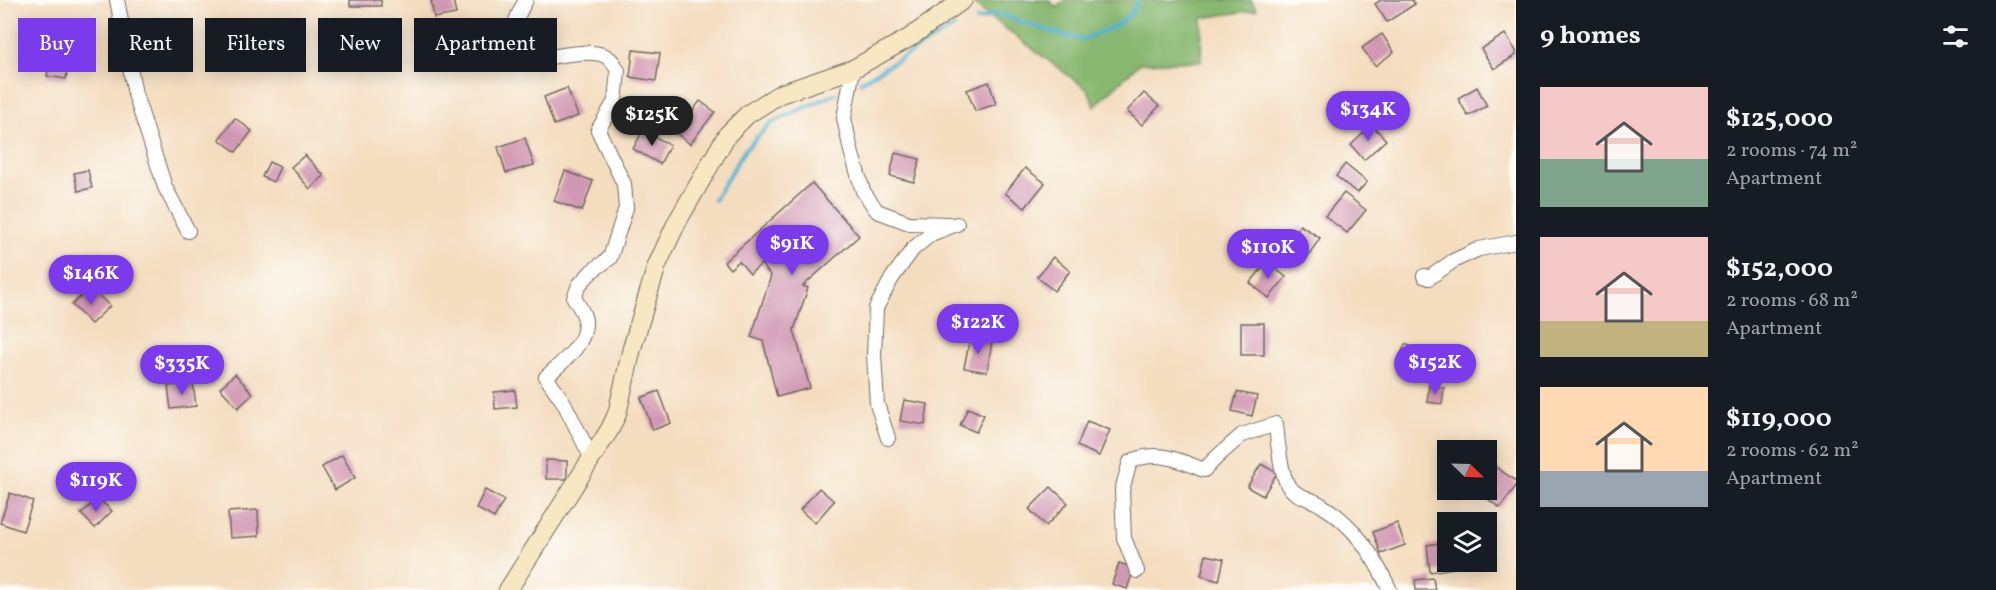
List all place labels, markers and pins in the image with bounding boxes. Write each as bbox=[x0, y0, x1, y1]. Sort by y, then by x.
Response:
pin: $134K bbox=[1326, 91, 1410, 142]
pin: $125K bbox=[610, 96, 694, 147]
pin: $91K bbox=[756, 225, 828, 276]
pin: $110K bbox=[1226, 229, 1310, 280]
pin: $146K bbox=[49, 255, 133, 306]
pin: $122K bbox=[936, 304, 1020, 355]
pin: $152K bbox=[1393, 344, 1477, 395]
pin: $335K bbox=[140, 345, 224, 396]
pin: $119K bbox=[54, 462, 138, 513]

